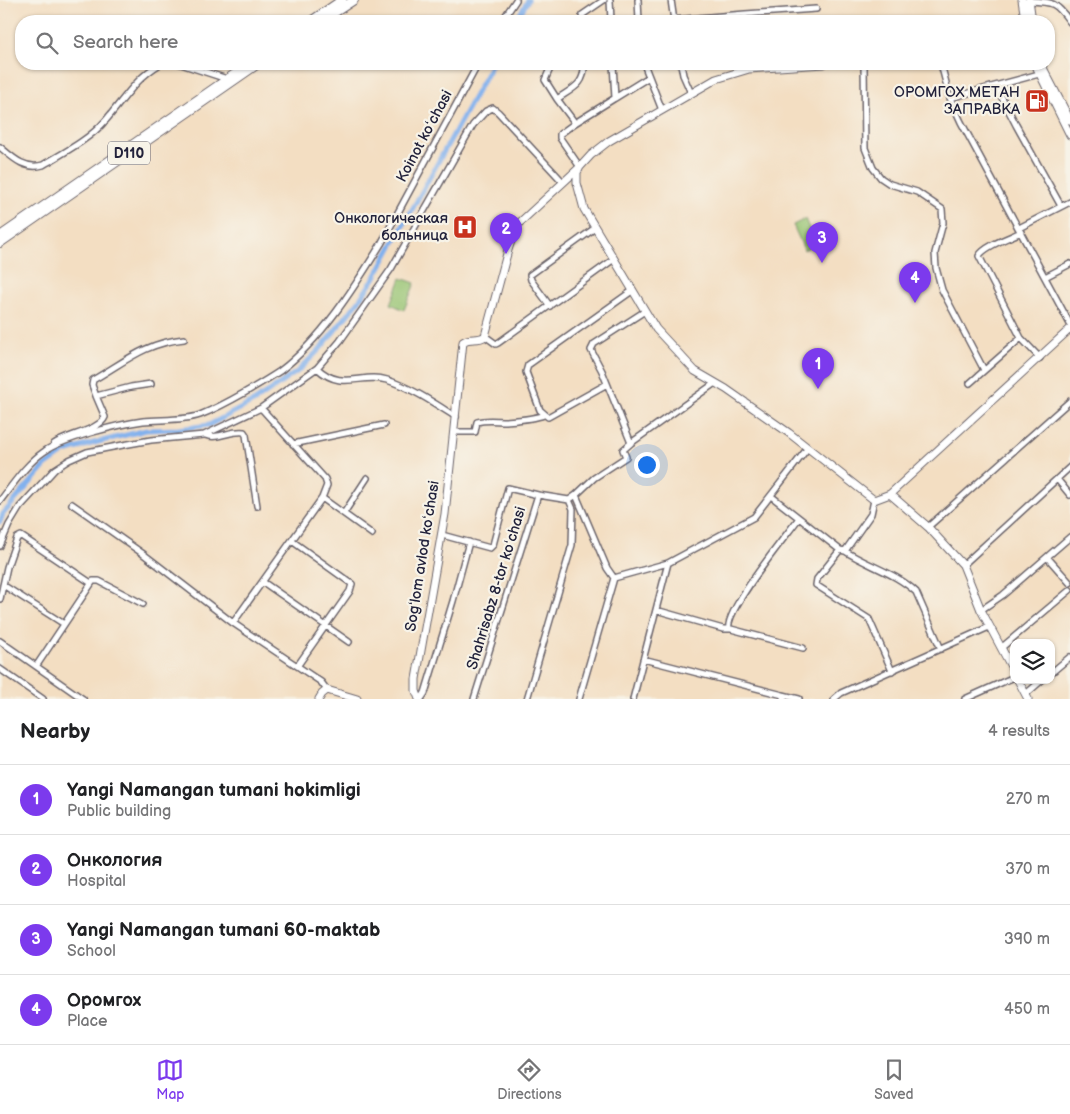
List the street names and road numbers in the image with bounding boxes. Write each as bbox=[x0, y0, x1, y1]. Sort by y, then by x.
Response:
street label: Koinot koʻchasi bbox=[392, 87, 457, 186]
road number: D110 bbox=[108, 142, 150, 164]
street label: Sogʻlom avlod koʻchasi bbox=[401, 479, 444, 633]
street label: Shahrisabz 8-tor koʻchasi bbox=[463, 504, 530, 672]

